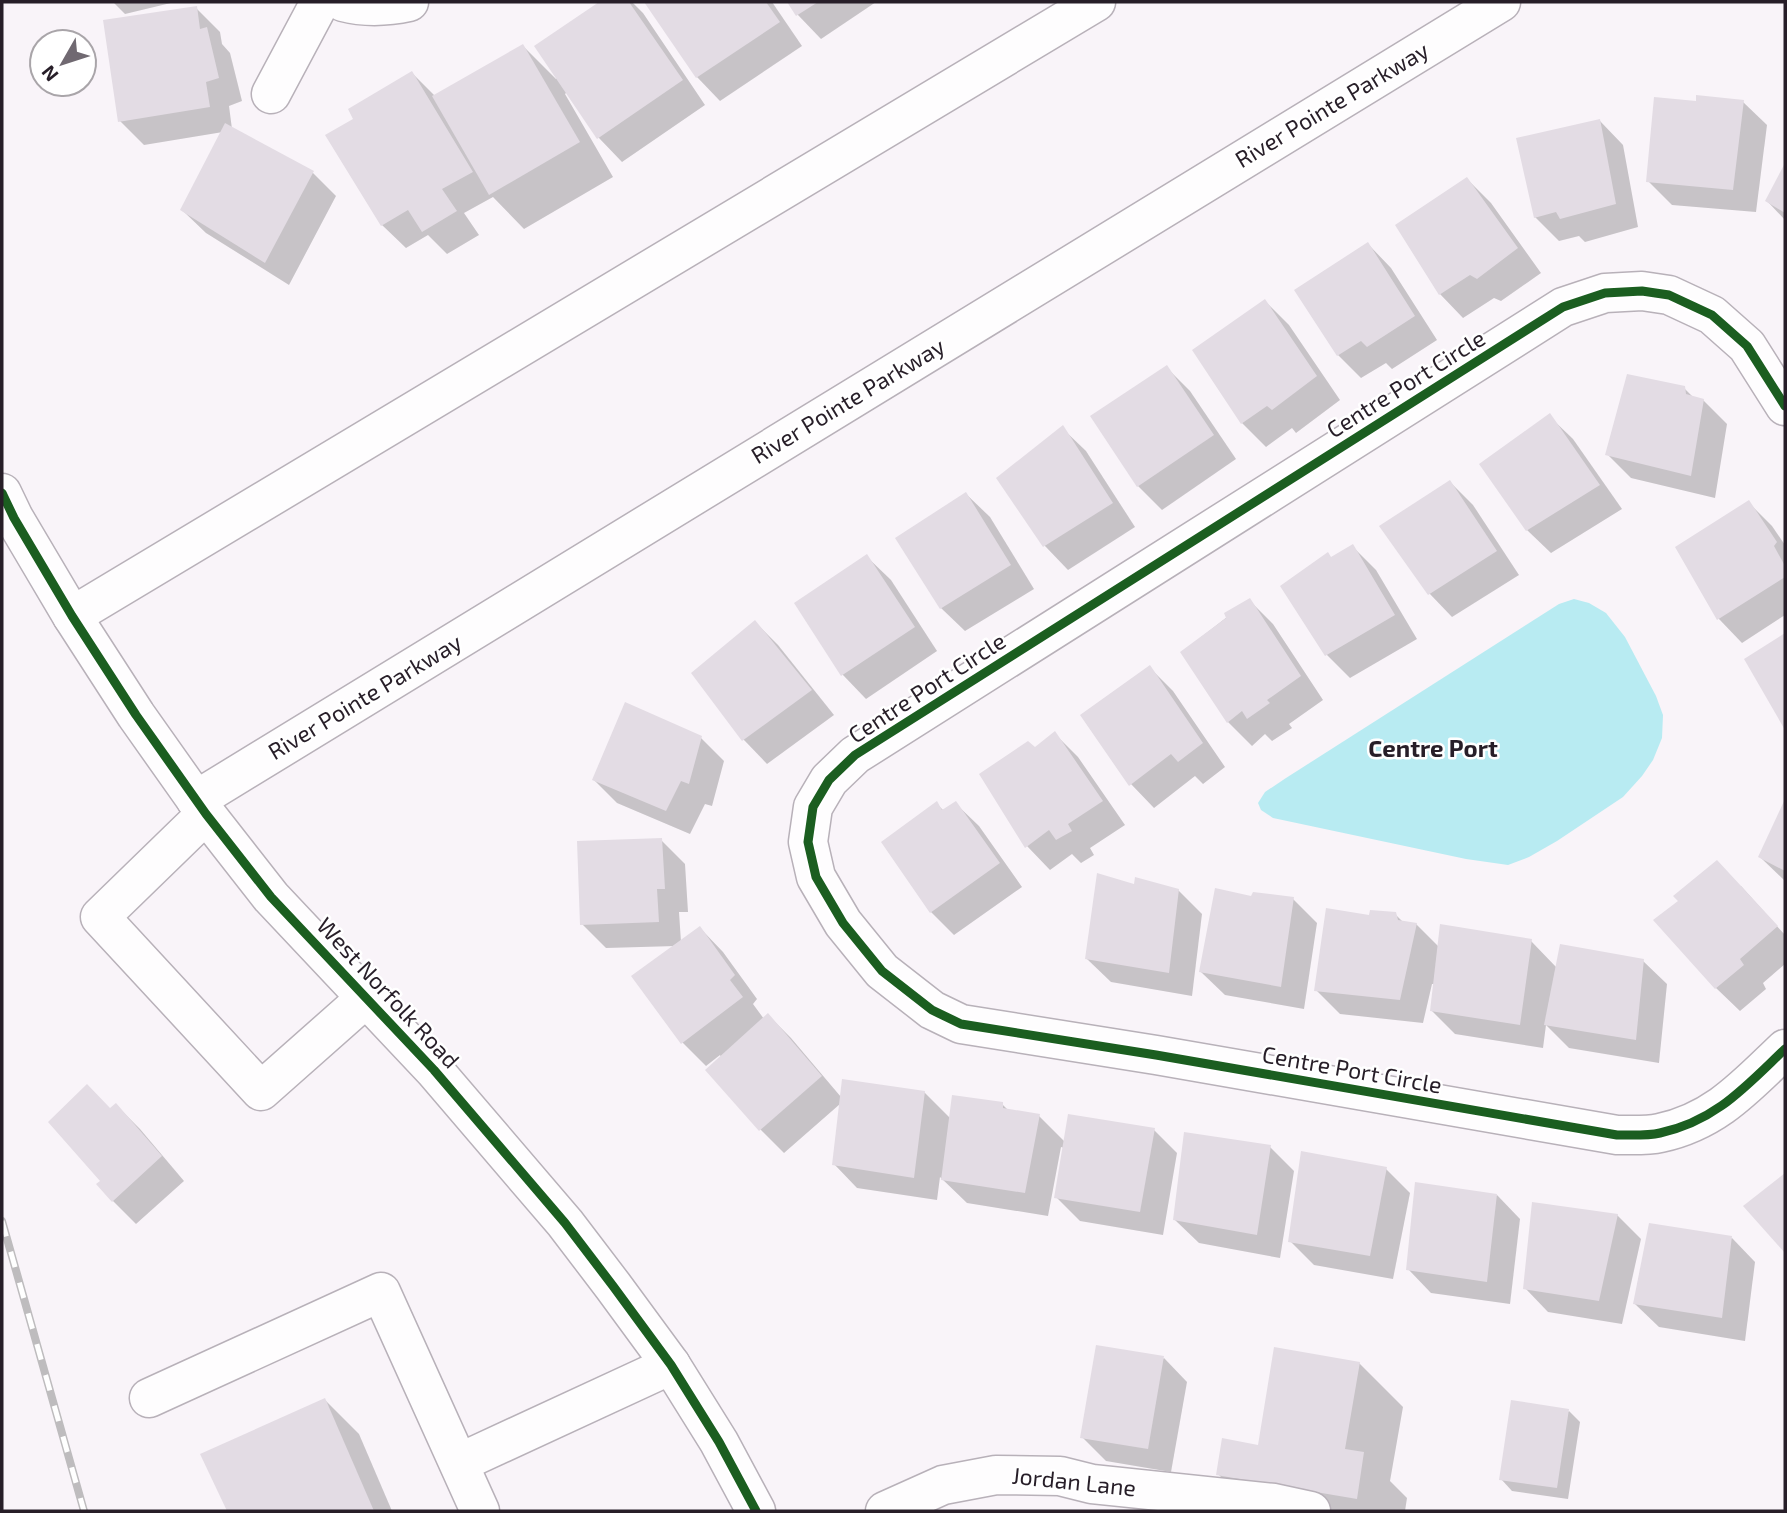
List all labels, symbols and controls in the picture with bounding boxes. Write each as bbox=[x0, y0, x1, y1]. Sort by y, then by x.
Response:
north arrow bbox=[28, 28, 98, 98]
street label: River Pointe Parkway bbox=[1230, 35, 1433, 173]
text: N bbox=[36, 61, 63, 87]
street label: Centre Port Circle bbox=[1321, 323, 1490, 443]
street label: River Pointe Parkway bbox=[746, 331, 949, 469]
street label: Centre Port Circle bbox=[843, 626, 1010, 748]
street label: River Pointe Parkway bbox=[263, 627, 466, 765]
district label: Centre Port bbox=[1368, 733, 1498, 762]
street label: West Norfolk Road bbox=[312, 911, 466, 1073]
street label: Centre Port Circle bbox=[1260, 1039, 1444, 1099]
street label: Jordan Lane bbox=[1011, 1461, 1137, 1501]

